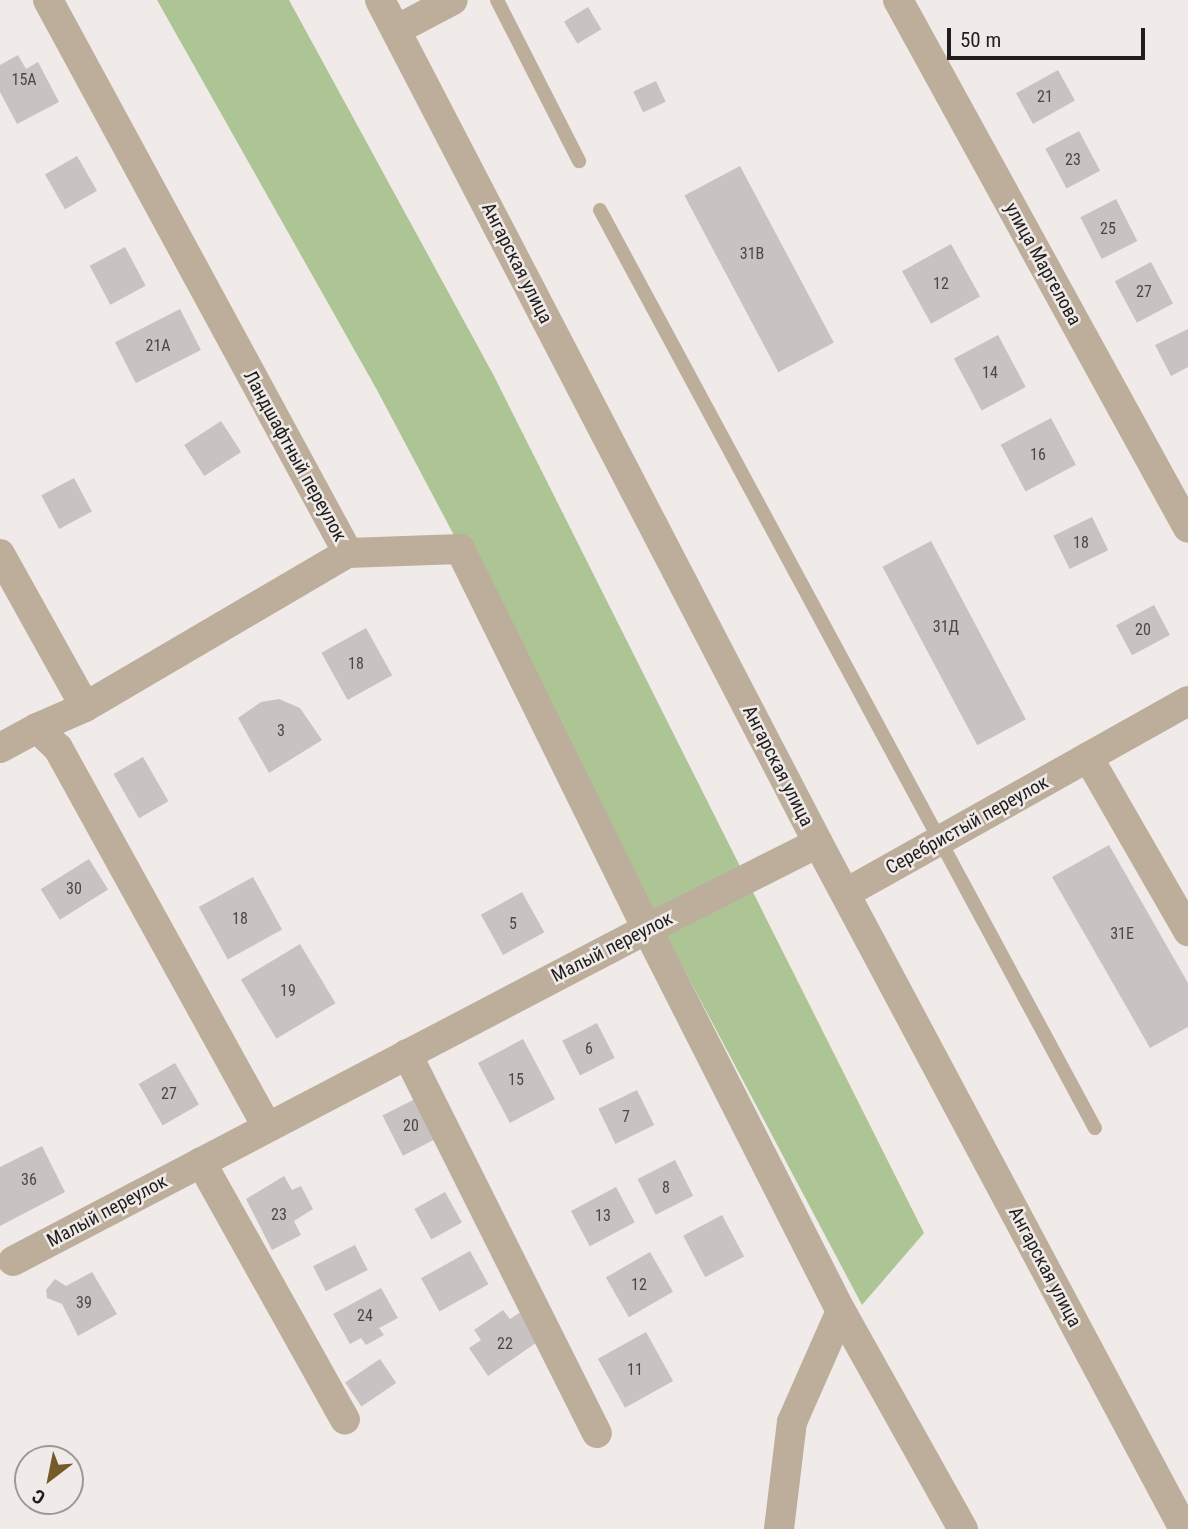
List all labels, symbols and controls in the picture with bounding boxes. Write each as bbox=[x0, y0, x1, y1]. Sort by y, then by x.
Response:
scale bar bbox=[950, 14, 1148, 58]
text: 50 m bbox=[960, 28, 1001, 52]
house number: 15А bbox=[11, 70, 37, 90]
house number: 21 bbox=[1037, 87, 1053, 107]
house number: 23 bbox=[1065, 150, 1081, 170]
street label: Ангарская улица bbox=[477, 199, 557, 327]
street label: улица Маргелова bbox=[1000, 199, 1086, 329]
house number: 25 bbox=[1100, 219, 1116, 239]
house number: 31В bbox=[740, 244, 764, 264]
house number: 12 bbox=[933, 274, 949, 294]
house number: 27 bbox=[1136, 282, 1152, 302]
house number: 21А bbox=[145, 336, 171, 356]
house number: 14 bbox=[982, 363, 998, 383]
street label: Ландшафтный переулок bbox=[239, 367, 351, 545]
house number: 16 bbox=[1030, 445, 1046, 465]
house number: 18 bbox=[1073, 533, 1089, 553]
house number: 31Д bbox=[933, 617, 959, 637]
house number: 20 bbox=[1135, 620, 1151, 640]
house number: 18 bbox=[348, 654, 364, 674]
street label: Ангарская улица bbox=[738, 702, 818, 830]
house number: 3 bbox=[277, 721, 285, 741]
street label: Серебристый переулок bbox=[882, 771, 1052, 879]
house number: 30 bbox=[66, 879, 82, 899]
street label: Малый переулок bbox=[548, 907, 676, 987]
house number: 18 bbox=[232, 909, 248, 929]
house number: 5 bbox=[509, 914, 517, 934]
house number: 31Е bbox=[1110, 924, 1134, 944]
house number: 19 bbox=[280, 981, 296, 1001]
house number: 6 bbox=[585, 1039, 593, 1059]
house number: 15 bbox=[508, 1070, 524, 1090]
house number: 27 bbox=[161, 1084, 177, 1104]
house number: 7 bbox=[622, 1107, 630, 1127]
house number: 20 bbox=[403, 1116, 419, 1136]
house number: 36 bbox=[21, 1170, 37, 1190]
street label: Малый переулок bbox=[43, 1170, 171, 1252]
house number: 8 bbox=[662, 1178, 670, 1198]
street label: Ангарская улица bbox=[1004, 1203, 1086, 1331]
house number: 23 bbox=[271, 1205, 287, 1225]
house number: 13 bbox=[595, 1206, 611, 1226]
house number: 12 bbox=[631, 1275, 647, 1295]
house number: 39 bbox=[76, 1293, 92, 1313]
house number: 24 bbox=[357, 1306, 373, 1326]
house number: 22 bbox=[497, 1334, 513, 1354]
house number: 11 bbox=[627, 1360, 643, 1380]
north arrow bbox=[14, 1445, 84, 1515]
text: С bbox=[28, 1484, 49, 1509]

